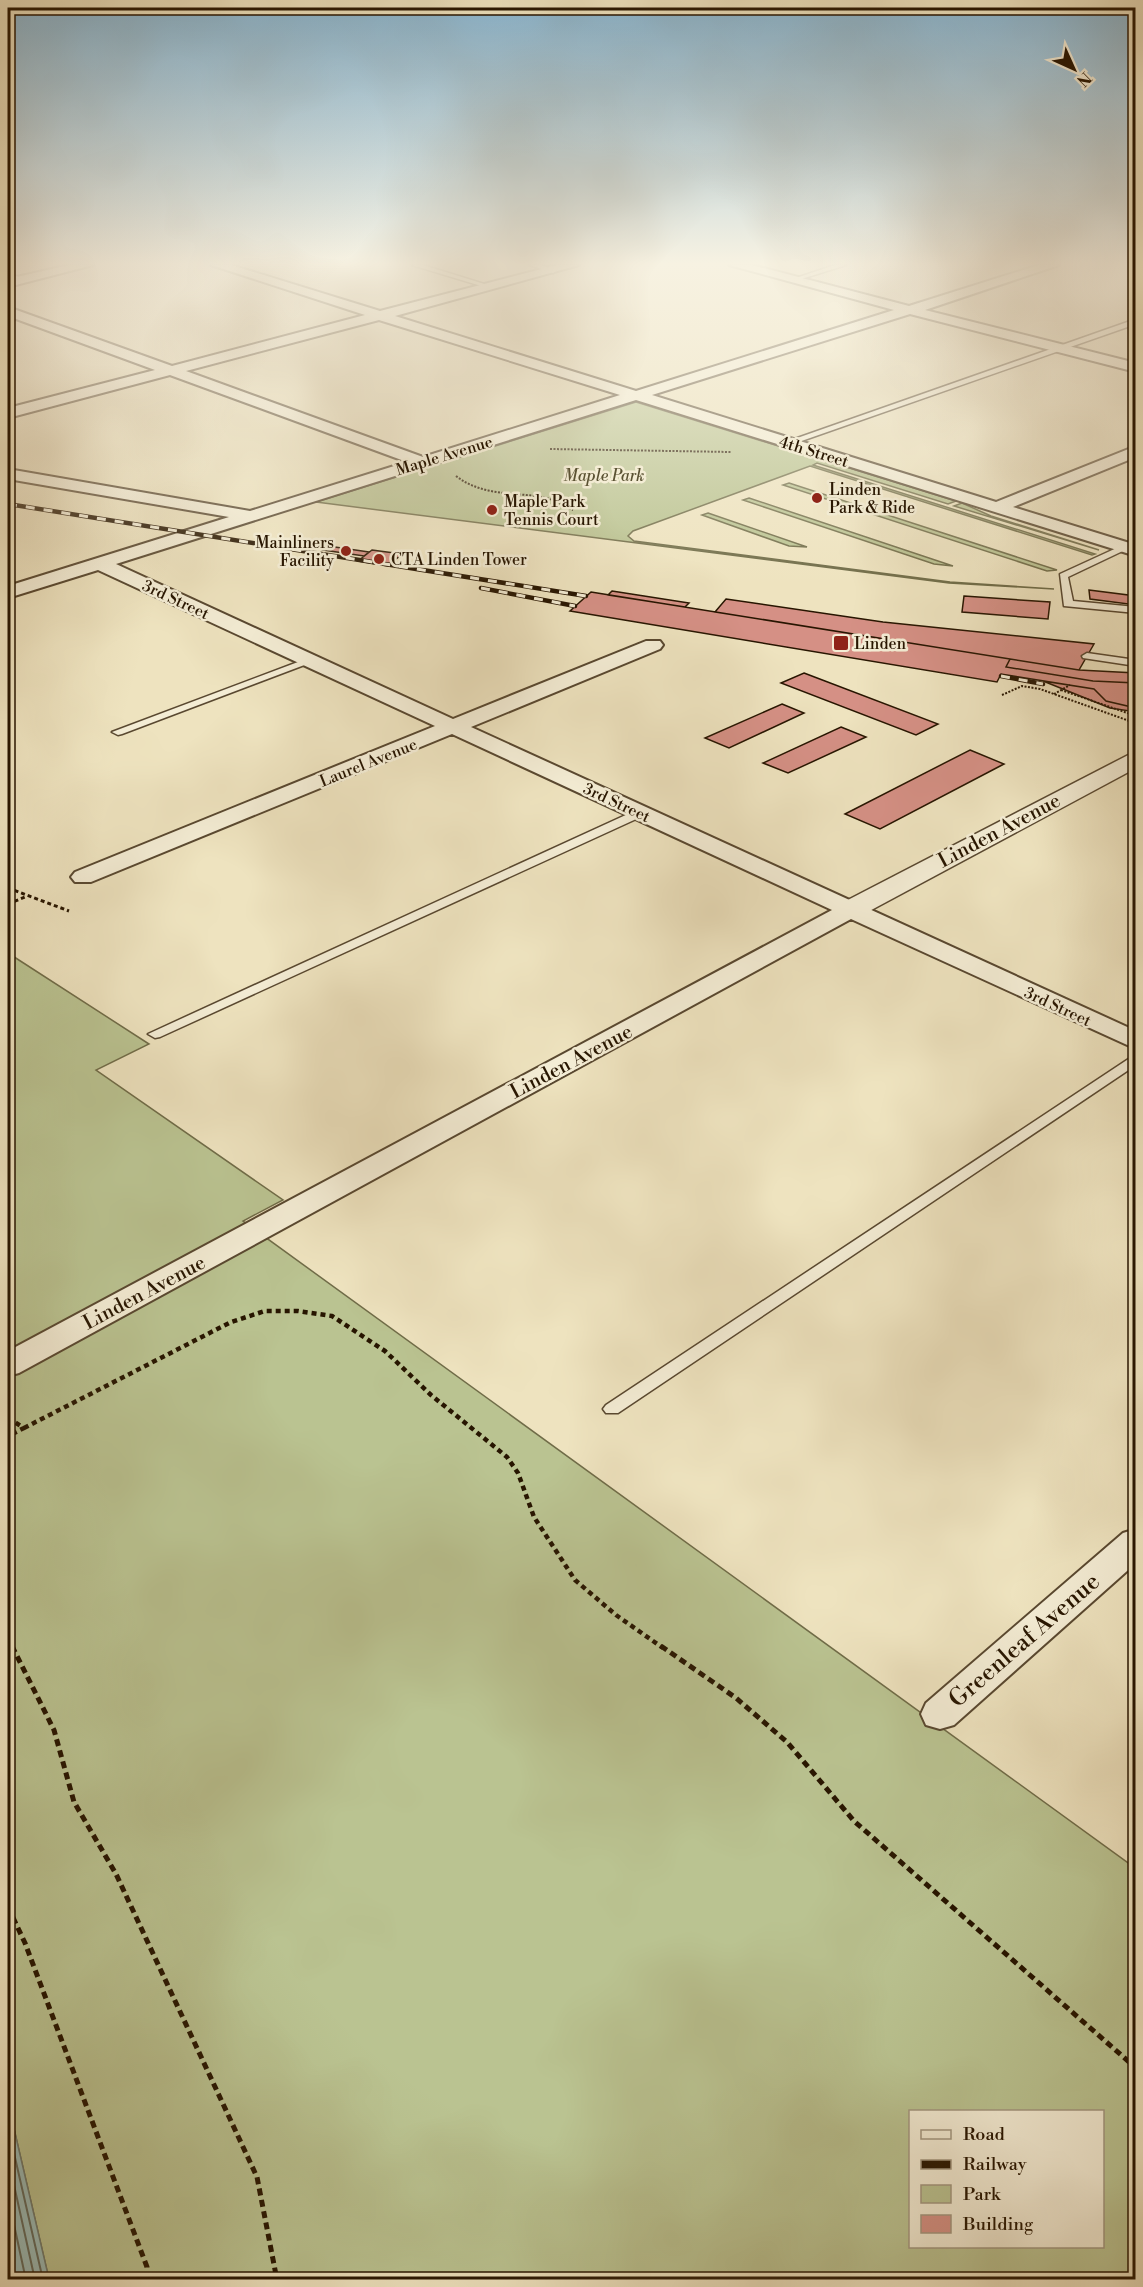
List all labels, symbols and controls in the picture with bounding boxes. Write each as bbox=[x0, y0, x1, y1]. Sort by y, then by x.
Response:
north arrow bbox=[1044, 39, 1104, 99]
text: N bbox=[1072, 67, 1095, 91]
street label: Maple Avenue bbox=[393, 432, 495, 480]
street label: 4th Street bbox=[777, 432, 851, 472]
park label: Maple Park bbox=[564, 466, 644, 486]
place label: Linden Park & Ride bbox=[829, 480, 915, 518]
marker: Linden Park & Ride bbox=[810, 491, 824, 505]
place label: Maple Park Tennis Court bbox=[504, 492, 599, 530]
marker: Maple Park Tennis Court bbox=[485, 503, 499, 517]
place label: Mainliners Facility bbox=[255, 533, 334, 571]
marker: Mainliners Facility bbox=[339, 544, 353, 558]
place label: CTA Linden Tower bbox=[391, 550, 527, 570]
marker: CTA Linden Tower bbox=[372, 552, 386, 566]
street label: 3rd Street bbox=[139, 576, 212, 624]
marker: Linden bbox=[832, 634, 850, 652]
place label: Linden bbox=[854, 634, 907, 654]
street label: Laurel Avenue bbox=[317, 734, 420, 792]
street label: 3rd Street bbox=[580, 779, 653, 827]
street label: Linden Avenue bbox=[934, 789, 1065, 874]
street label: 3rd Street bbox=[1021, 983, 1094, 1031]
street label: Linden Avenue bbox=[506, 1020, 637, 1105]
street label: Linden Avenue bbox=[79, 1251, 210, 1336]
street label: Greenleaf Avenue bbox=[943, 1567, 1106, 1715]
legend bbox=[909, 2110, 1104, 2248]
text: Road bbox=[963, 2123, 1006, 2146]
text: Railway bbox=[963, 2153, 1027, 2176]
text: Park bbox=[963, 2183, 1002, 2206]
text: Building bbox=[962, 2213, 1034, 2236]

